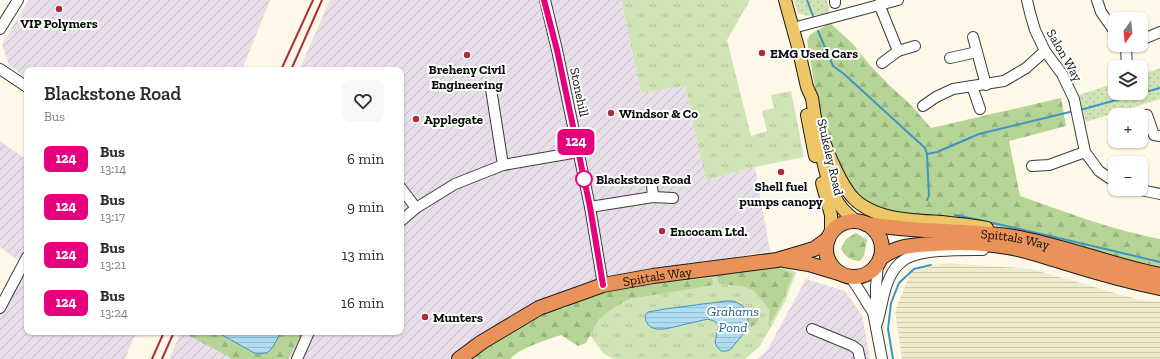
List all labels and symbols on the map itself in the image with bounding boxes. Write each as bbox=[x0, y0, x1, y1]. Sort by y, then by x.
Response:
marker: VIP Polymers bbox=[54, 4, 64, 14]
north arrow bbox=[1108, 12, 1148, 52]
place label: VIP Polymers bbox=[20, 16, 98, 31]
street label: Salon Way bbox=[1044, 27, 1086, 84]
place label: EMG Used Cars bbox=[770, 46, 858, 61]
marker: EMG Used Cars bbox=[757, 48, 767, 58]
marker: Breheny Civil Engineering bbox=[462, 50, 472, 60]
place label: Breheny Civil Engineering bbox=[429, 62, 506, 92]
street label: Stonehill bbox=[567, 66, 592, 119]
place label: Windsor & Co bbox=[619, 106, 698, 121]
marker: Windsor & Co bbox=[606, 108, 616, 118]
place label: Applegate bbox=[424, 112, 484, 127]
marker: Applegate bbox=[411, 114, 421, 124]
street label: Stukeley Road bbox=[814, 117, 847, 197]
line badge: 124 bbox=[553, 129, 599, 155]
marker: Shell fuel pumps canopy bbox=[776, 167, 786, 177]
marker: Blackstone Road bbox=[575, 170, 593, 188]
place label: Blackstone Road bbox=[596, 172, 692, 187]
place label: Shell fuel pumps canopy bbox=[739, 179, 823, 209]
place label: Encocam Ltd. bbox=[670, 224, 748, 239]
marker: Encocam Ltd. bbox=[657, 226, 667, 236]
street label: Spittals Way bbox=[980, 226, 1051, 253]
street label: Spittals Way bbox=[622, 264, 693, 289]
water label: Grahams Pond bbox=[707, 303, 759, 336]
place label: Munters bbox=[433, 310, 483, 325]
marker: Munters bbox=[420, 312, 430, 322]

